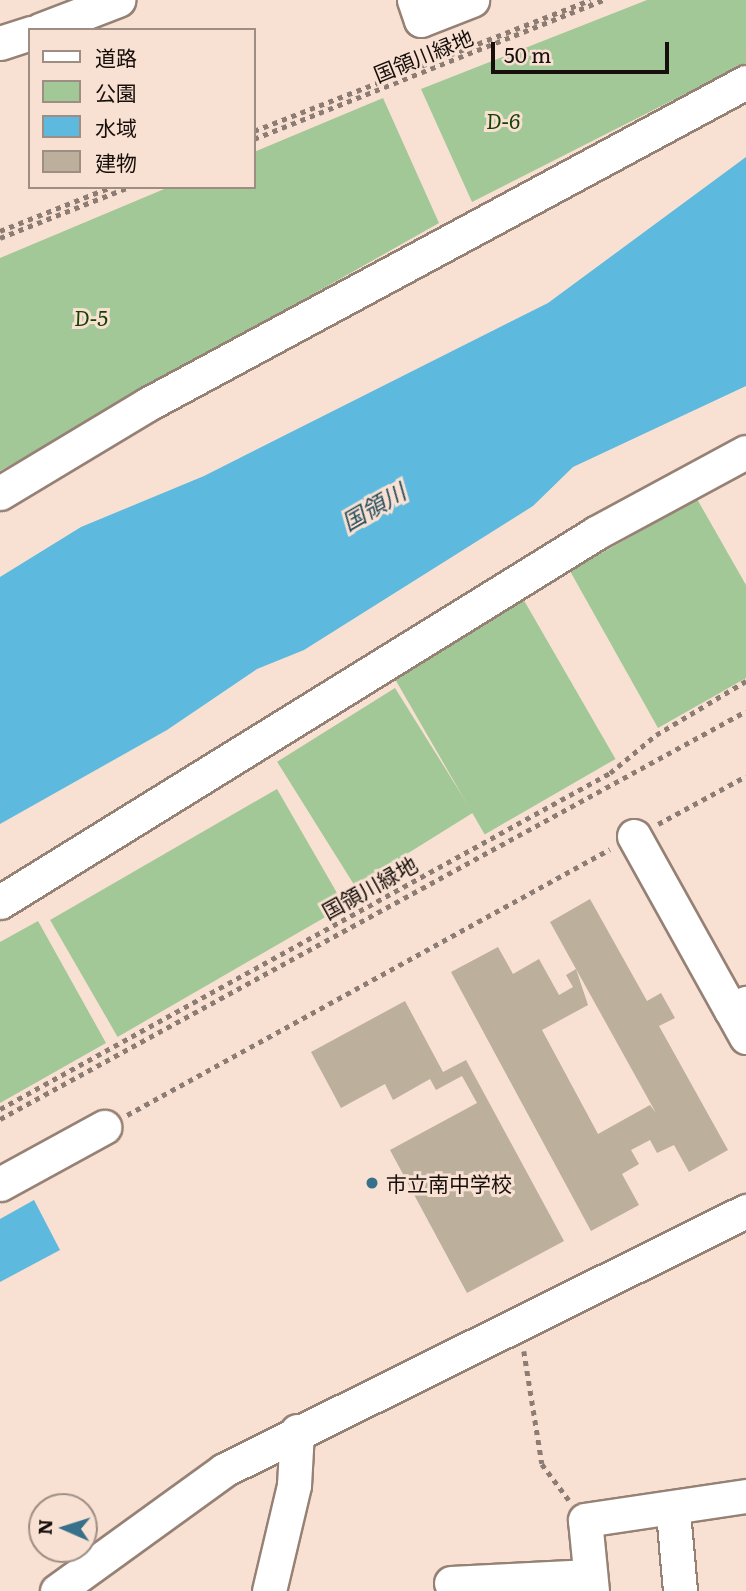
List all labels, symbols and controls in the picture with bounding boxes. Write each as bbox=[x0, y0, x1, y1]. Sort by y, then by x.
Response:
street label: 国領川緑地 bbox=[370, 24, 476, 86]
legend bbox=[28, 28, 256, 189]
scale bar bbox=[494, 28, 672, 72]
text: 50 m bbox=[504, 38, 551, 69]
text: 道路 bbox=[95, 41, 137, 72]
text: 公園 bbox=[95, 76, 137, 107]
park label: D-6 bbox=[486, 107, 520, 133]
text: 水域 bbox=[95, 111, 137, 142]
text: 建物 bbox=[95, 146, 137, 177]
park label: D-5 bbox=[74, 304, 108, 330]
water label: 国領川 bbox=[336, 477, 410, 535]
street label: 国領川緑地 bbox=[317, 851, 421, 923]
place label: 市立南中学校 bbox=[386, 1170, 512, 1196]
marker: 市立南中学校 bbox=[364, 1175, 380, 1191]
north arrow bbox=[28, 1493, 98, 1563]
text: N bbox=[30, 1518, 58, 1536]

